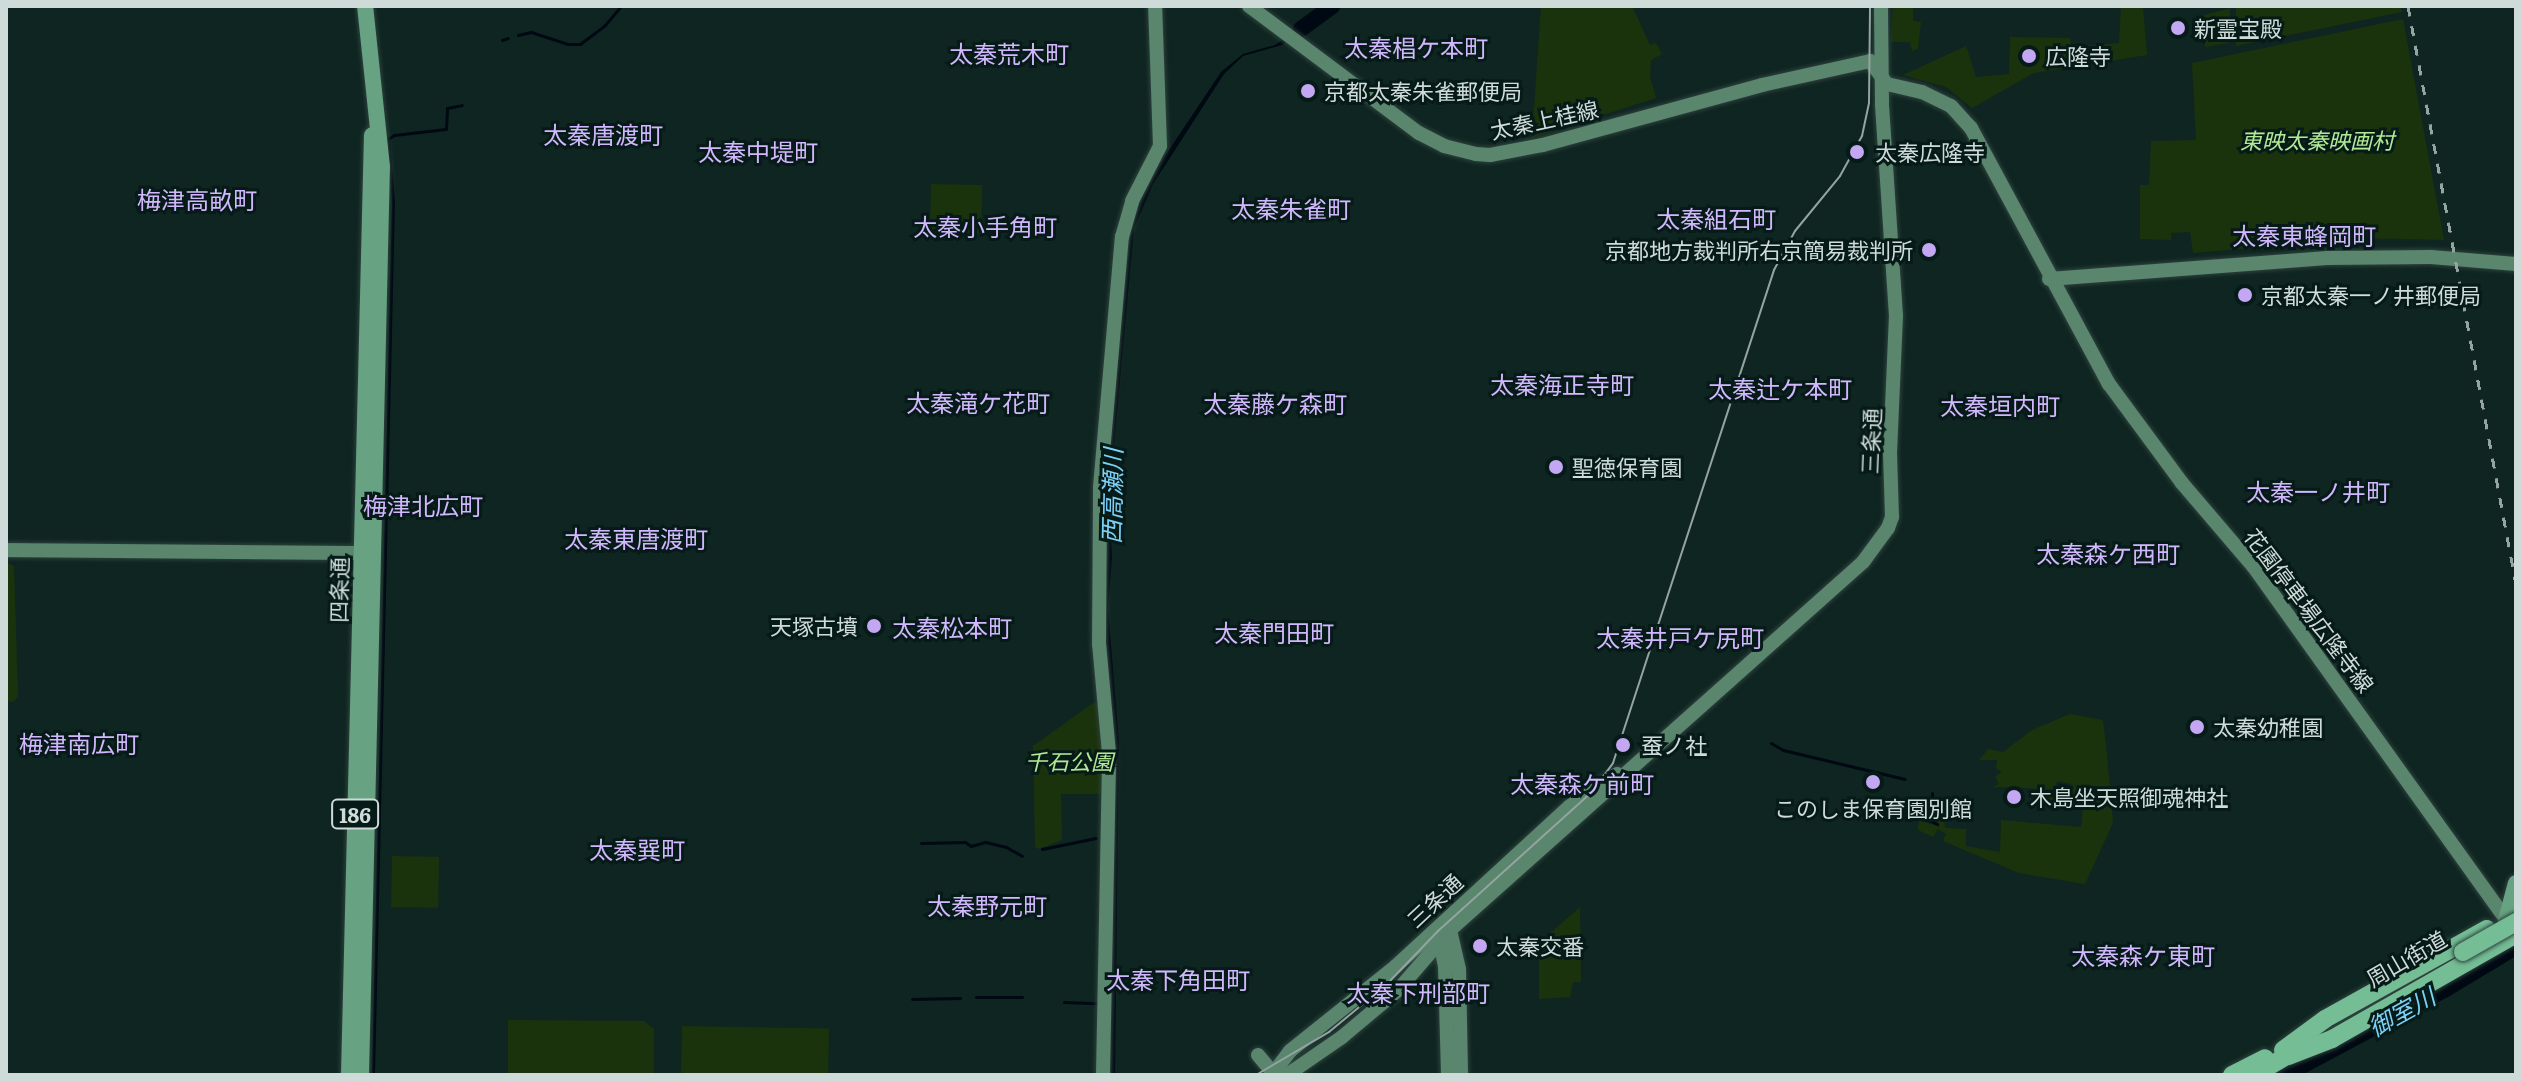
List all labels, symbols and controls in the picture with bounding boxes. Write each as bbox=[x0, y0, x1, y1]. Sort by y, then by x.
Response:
place label: 新霊宝殿 bbox=[2194, 15, 2282, 41]
marker: 新霊宝殿 bbox=[2169, 19, 2187, 37]
district label: 太秦椙ケ本町 bbox=[1344, 33, 1488, 61]
district label: 太秦荒木町 bbox=[949, 39, 1069, 67]
place label: 広隆寺 bbox=[2045, 43, 2111, 69]
marker: 広隆寺 bbox=[2020, 47, 2038, 65]
place label: 京都太秦朱雀郵便局 bbox=[1324, 78, 1522, 104]
marker: 京都太秦朱雀郵便局 bbox=[1299, 82, 1317, 100]
street label: 太秦上桂線 bbox=[1487, 95, 1601, 143]
district label: 太秦唐渡町 bbox=[543, 120, 663, 148]
park label: 東映太秦映画村 bbox=[2240, 127, 2394, 153]
district label: 太秦中堤町 bbox=[698, 137, 818, 165]
place label: 太秦広隆寺 bbox=[1875, 139, 1985, 165]
marker: 太秦広隆寺 bbox=[1846, 141, 1868, 163]
district label: 梅津高畝町 bbox=[137, 185, 257, 213]
district label: 太秦朱雀町 bbox=[1231, 194, 1351, 222]
district label: 太秦組石町 bbox=[1656, 204, 1776, 232]
district label: 太秦小手角町 bbox=[913, 212, 1057, 240]
district label: 太秦東蜂岡町 bbox=[2232, 221, 2376, 249]
place label: 京都地方裁判所右京簡易裁判所 bbox=[1605, 237, 1913, 263]
marker: 京都地方裁判所右京簡易裁判所 bbox=[1920, 241, 1938, 259]
place label: 京都太秦一ノ井郵便局 bbox=[2261, 282, 2481, 308]
marker: 京都太秦一ノ井郵便局 bbox=[2236, 286, 2254, 304]
district label: 太秦海正寺町 bbox=[1490, 370, 1634, 398]
district label: 太秦辻ケ本町 bbox=[1708, 374, 1852, 402]
district label: 太秦滝ケ花町 bbox=[906, 388, 1050, 416]
district label: 太秦藤ケ森町 bbox=[1203, 389, 1347, 417]
district label: 太秦垣内町 bbox=[1940, 391, 2060, 419]
street label: 三条通 bbox=[1856, 408, 1884, 474]
water label: 西高瀬川 bbox=[1096, 448, 1126, 544]
place label: 聖徳保育園 bbox=[1572, 454, 1682, 480]
marker: 聖徳保育園 bbox=[1547, 458, 1565, 476]
district label: 太秦一ノ井町 bbox=[2246, 477, 2390, 505]
district label: 梅津北広町 bbox=[363, 491, 483, 519]
street label: 花園停車場広隆寺線 bbox=[2240, 523, 2380, 697]
district label: 太秦東唐渡町 bbox=[564, 524, 708, 552]
district label: 太秦森ケ西町 bbox=[2036, 539, 2180, 567]
street label: 四条通 bbox=[324, 557, 352, 623]
place label: 天塚古墳 bbox=[770, 613, 858, 639]
district label: 太秦松本町 bbox=[892, 613, 1012, 641]
marker: 天塚古墳 bbox=[865, 617, 883, 635]
district label: 太秦門田町 bbox=[1214, 618, 1334, 646]
district label: 太秦井戸ケ尻町 bbox=[1596, 623, 1764, 651]
place label: 太秦幼稚園 bbox=[2213, 714, 2323, 740]
marker: 太秦幼稚園 bbox=[2188, 718, 2206, 736]
district label: 梅津南広町 bbox=[19, 729, 139, 757]
place label: 蚕ノ社 bbox=[1641, 732, 1707, 758]
marker: 蚕ノ社 bbox=[1612, 734, 1634, 756]
park label: 千石公園 bbox=[1025, 748, 1113, 774]
district label: 太秦森ケ前町 bbox=[1510, 769, 1654, 797]
marker: このしま保育園別館 bbox=[1864, 773, 1882, 791]
place label: 木島坐天照御魂神社 bbox=[2030, 784, 2228, 810]
marker: 木島坐天照御魂神社 bbox=[2005, 788, 2023, 806]
place label: このしま保育園別館 bbox=[1774, 795, 1972, 821]
road number: 186 bbox=[331, 798, 379, 830]
district label: 太秦巽町 bbox=[589, 835, 685, 863]
street label: 三条通 bbox=[1401, 868, 1467, 932]
district label: 太秦野元町 bbox=[927, 891, 1047, 919]
street label: 周山街道 bbox=[2361, 925, 2451, 991]
place label: 太秦交番 bbox=[1496, 933, 1584, 959]
marker: 太秦交番 bbox=[1471, 937, 1489, 955]
district label: 太秦森ケ東町 bbox=[2071, 941, 2215, 969]
district label: 太秦下角田町 bbox=[1106, 965, 1250, 993]
district label: 太秦下刑部町 bbox=[1346, 978, 1490, 1006]
water label: 御室川 bbox=[2363, 981, 2439, 1041]

